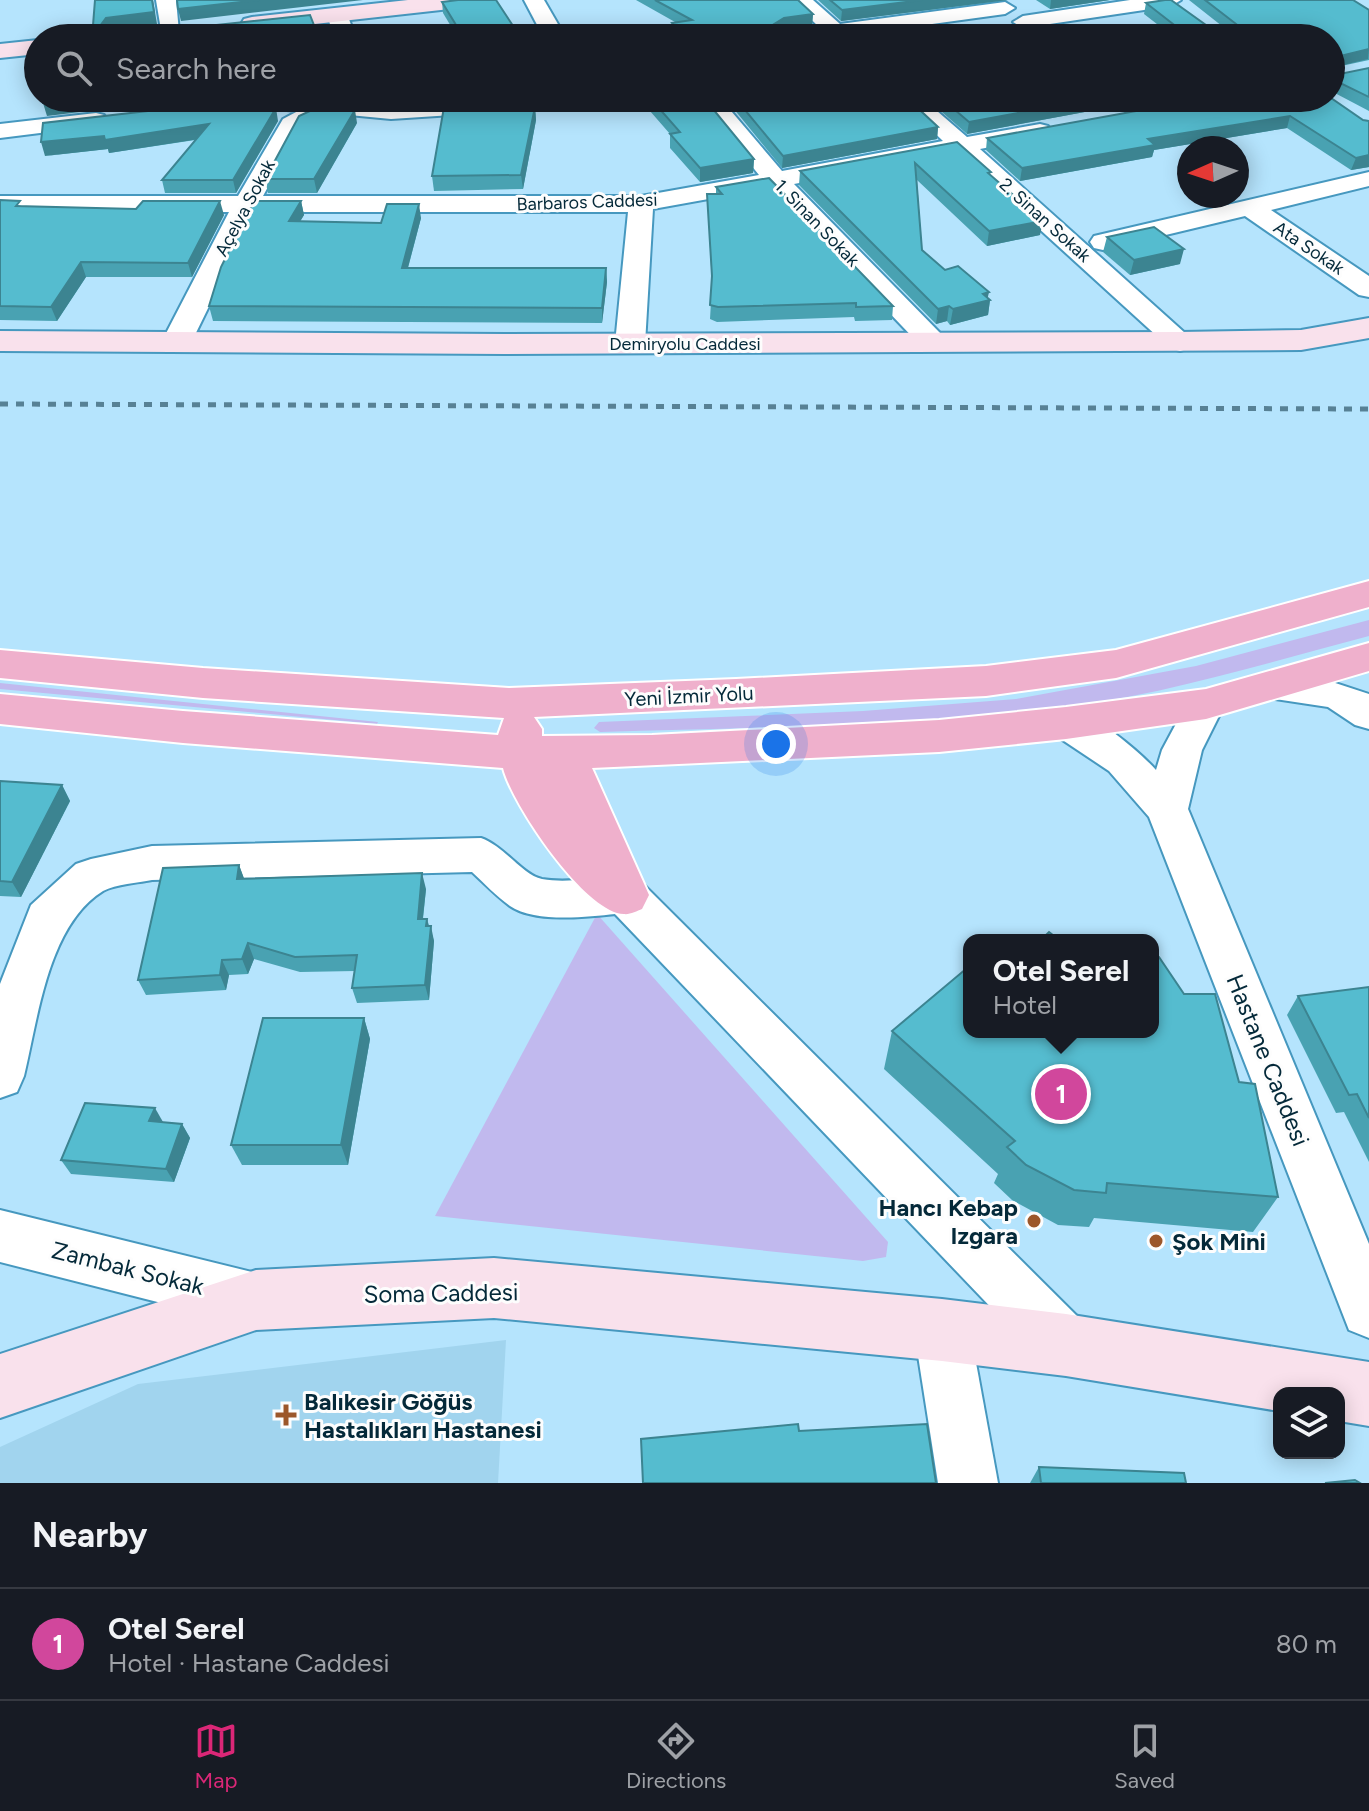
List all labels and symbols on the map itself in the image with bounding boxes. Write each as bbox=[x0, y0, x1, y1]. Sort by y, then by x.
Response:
north arrow bbox=[1177, 136, 1249, 208]
street label: Açelya Sokak bbox=[210, 156, 280, 260]
street label: 2. Sinan Sokak bbox=[995, 173, 1095, 267]
street label: 1. Sinan Sokak bbox=[770, 175, 864, 271]
street label: Barbaros Caddesi bbox=[516, 189, 658, 215]
street label: Ata Sokak bbox=[1269, 216, 1349, 280]
street label: Demiryolu Caddesi bbox=[609, 333, 761, 355]
street label: Yeni İzmir Yolu bbox=[624, 681, 754, 711]
your location bbox=[756, 724, 796, 764]
street label: Hastane Caddesi bbox=[1220, 970, 1316, 1150]
pin: 1 bbox=[1035, 1064, 1087, 1124]
place label: Hancı Kebap Izgara bbox=[878, 1193, 1018, 1250]
marker: Hancı Kebap Izgara bbox=[1025, 1212, 1043, 1230]
place label: Şok Mini bbox=[1172, 1227, 1266, 1256]
marker: Şok Mini bbox=[1147, 1232, 1165, 1250]
street label: Zambak Sokak bbox=[49, 1235, 207, 1301]
street label: Soma Caddesi bbox=[363, 1277, 519, 1309]
place label: Balıkesir Göğüs Hastalıkları Hastanesi bbox=[304, 1387, 542, 1444]
marker: Balıkesir Göğüs Hastalıkları Hastanesi bbox=[275, 1404, 297, 1426]

